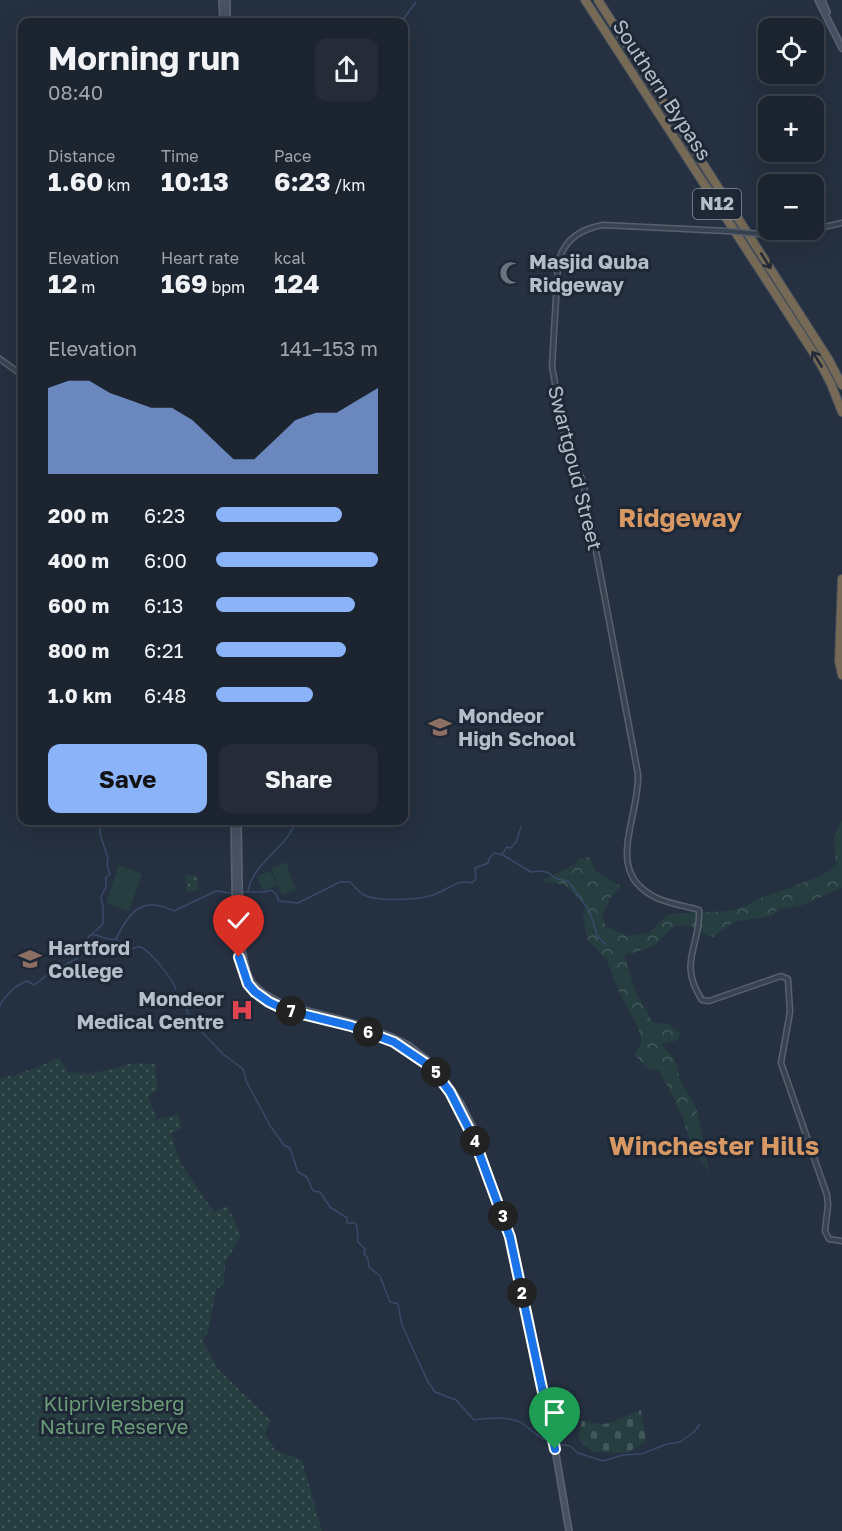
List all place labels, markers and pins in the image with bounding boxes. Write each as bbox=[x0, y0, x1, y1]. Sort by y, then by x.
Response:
place label: Masjid Quba Ridgeway bbox=[529, 249, 649, 296]
mosque icon: Masjid Quba Ridgeway bbox=[498, 260, 524, 286]
place label: Mondeor High School bbox=[458, 703, 576, 750]
school or university icon: Mondeor High School bbox=[427, 714, 453, 740]
pin bbox=[213, 895, 264, 957]
place label: Hartford College bbox=[48, 935, 130, 982]
school or university icon: Hartford College bbox=[17, 946, 43, 972]
place label: Mondeor Medical Centre bbox=[76, 986, 224, 1033]
pin: 7 bbox=[276, 996, 306, 1026]
hospital icon: Mondeor Medical Centre bbox=[229, 997, 255, 1023]
pin: 6 bbox=[353, 1017, 383, 1047]
pin: 5 bbox=[421, 1057, 451, 1087]
pin: 4 bbox=[460, 1126, 490, 1156]
pin: 3 bbox=[488, 1201, 518, 1231]
pin: 2 bbox=[507, 1278, 537, 1308]
pin bbox=[529, 1387, 580, 1449]

